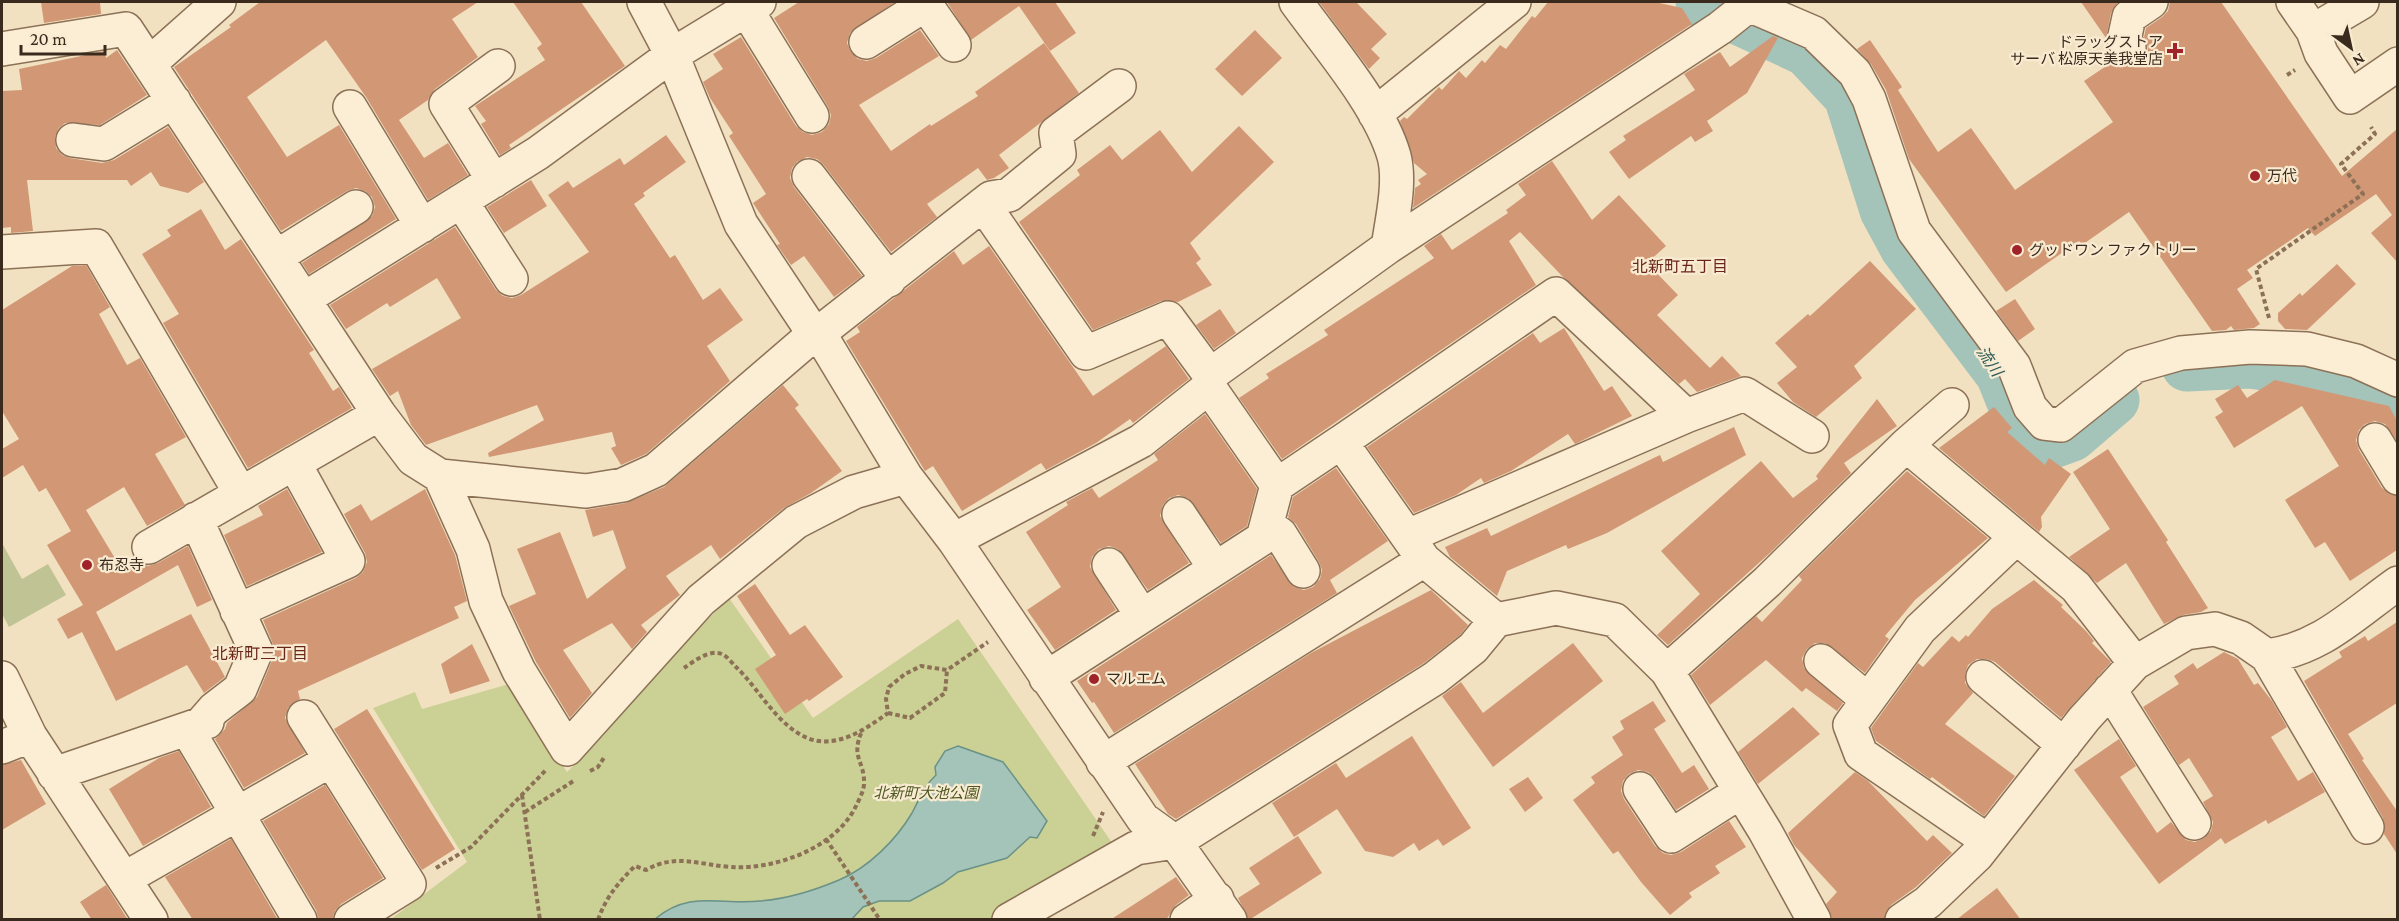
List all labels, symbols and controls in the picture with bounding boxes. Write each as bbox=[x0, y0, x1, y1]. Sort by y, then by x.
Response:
scale bar bbox=[21, 18, 105, 56]
north arrow bbox=[2321, 18, 2381, 78]
text: 20 m bbox=[30, 29, 67, 49]
place label: ドラッグストア サーバ 松原天美我堂店 bbox=[2010, 34, 2163, 67]
marker: ドラッグストア サーバ 松原天美我堂店 bbox=[2168, 44, 2182, 58]
text: N bbox=[2350, 50, 2368, 70]
place label: 万代 bbox=[2267, 167, 2297, 184]
marker: 万代 bbox=[2248, 169, 2262, 183]
place label: グッドワン ファクトリー bbox=[2029, 242, 2197, 258]
marker: グッドワン ファクトリー bbox=[2010, 243, 2024, 257]
district label: 北新町五丁目 bbox=[1632, 258, 1728, 275]
water label: 流川 bbox=[1973, 343, 2007, 381]
place label: 布忍寺 bbox=[99, 557, 144, 573]
marker: 布忍寺 bbox=[80, 558, 94, 572]
district label: 北新町三丁目 bbox=[212, 645, 308, 662]
place label: マルエム bbox=[1106, 671, 1166, 687]
marker: マルエム bbox=[1087, 672, 1101, 686]
park label: 北新町大池公園 bbox=[873, 785, 980, 801]

